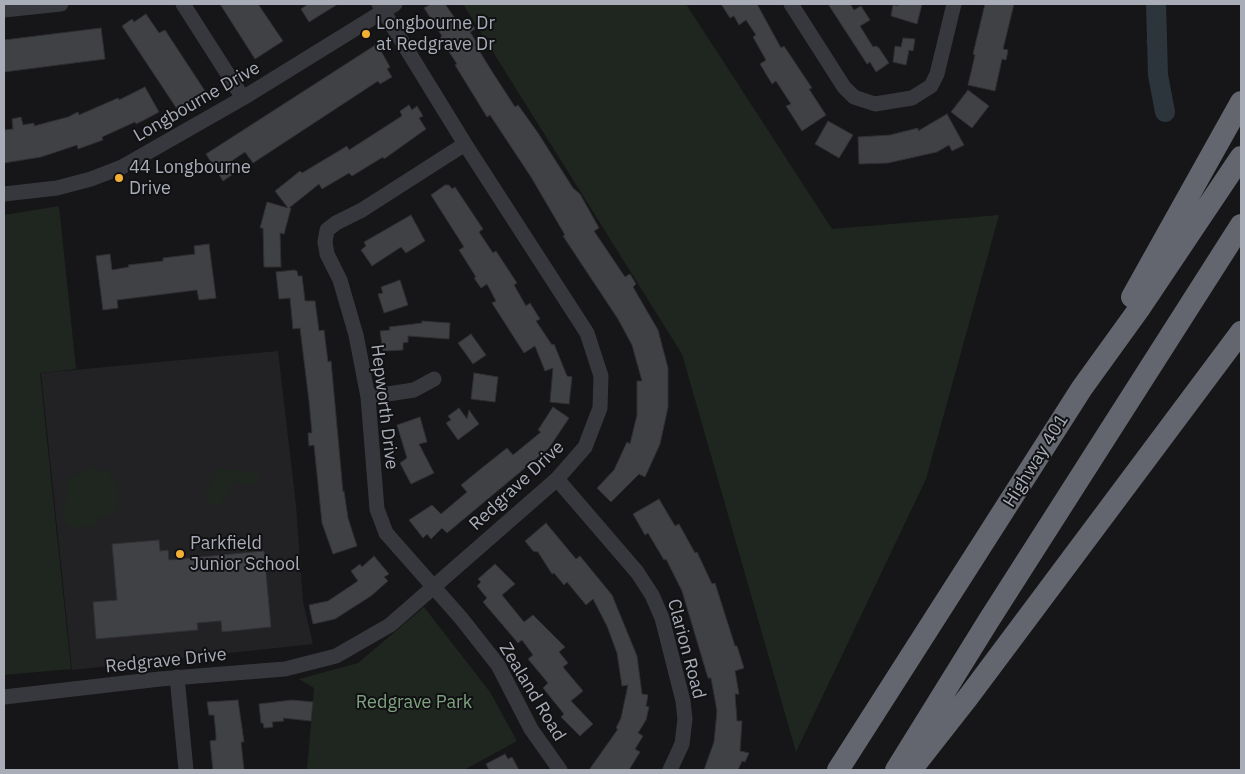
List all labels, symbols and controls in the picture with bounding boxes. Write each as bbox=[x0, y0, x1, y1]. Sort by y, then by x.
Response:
place label: Longbourne Dr at Redgrave Dr bbox=[376, 13, 495, 56]
marker: Longbourne Dr at Redgrave Dr bbox=[360, 28, 372, 40]
street label: Longbourne Drive bbox=[130, 57, 264, 147]
place label: 44 Longbourne Drive bbox=[129, 157, 251, 200]
marker: 44 Longbourne Drive bbox=[113, 172, 125, 184]
street label: Hepworth Drive bbox=[366, 343, 402, 471]
street label: Highway 401 bbox=[999, 410, 1073, 512]
street label: Redgrave Drive bbox=[465, 437, 569, 535]
place label: Parkfield Junior School bbox=[190, 533, 300, 576]
marker: Parkfield Junior School bbox=[174, 548, 186, 560]
street label: Clarion Road bbox=[662, 597, 710, 701]
street label: Zealand Road bbox=[494, 639, 570, 745]
street label: Redgrave Drive bbox=[104, 644, 228, 678]
park label: Redgrave Park bbox=[356, 692, 472, 714]

